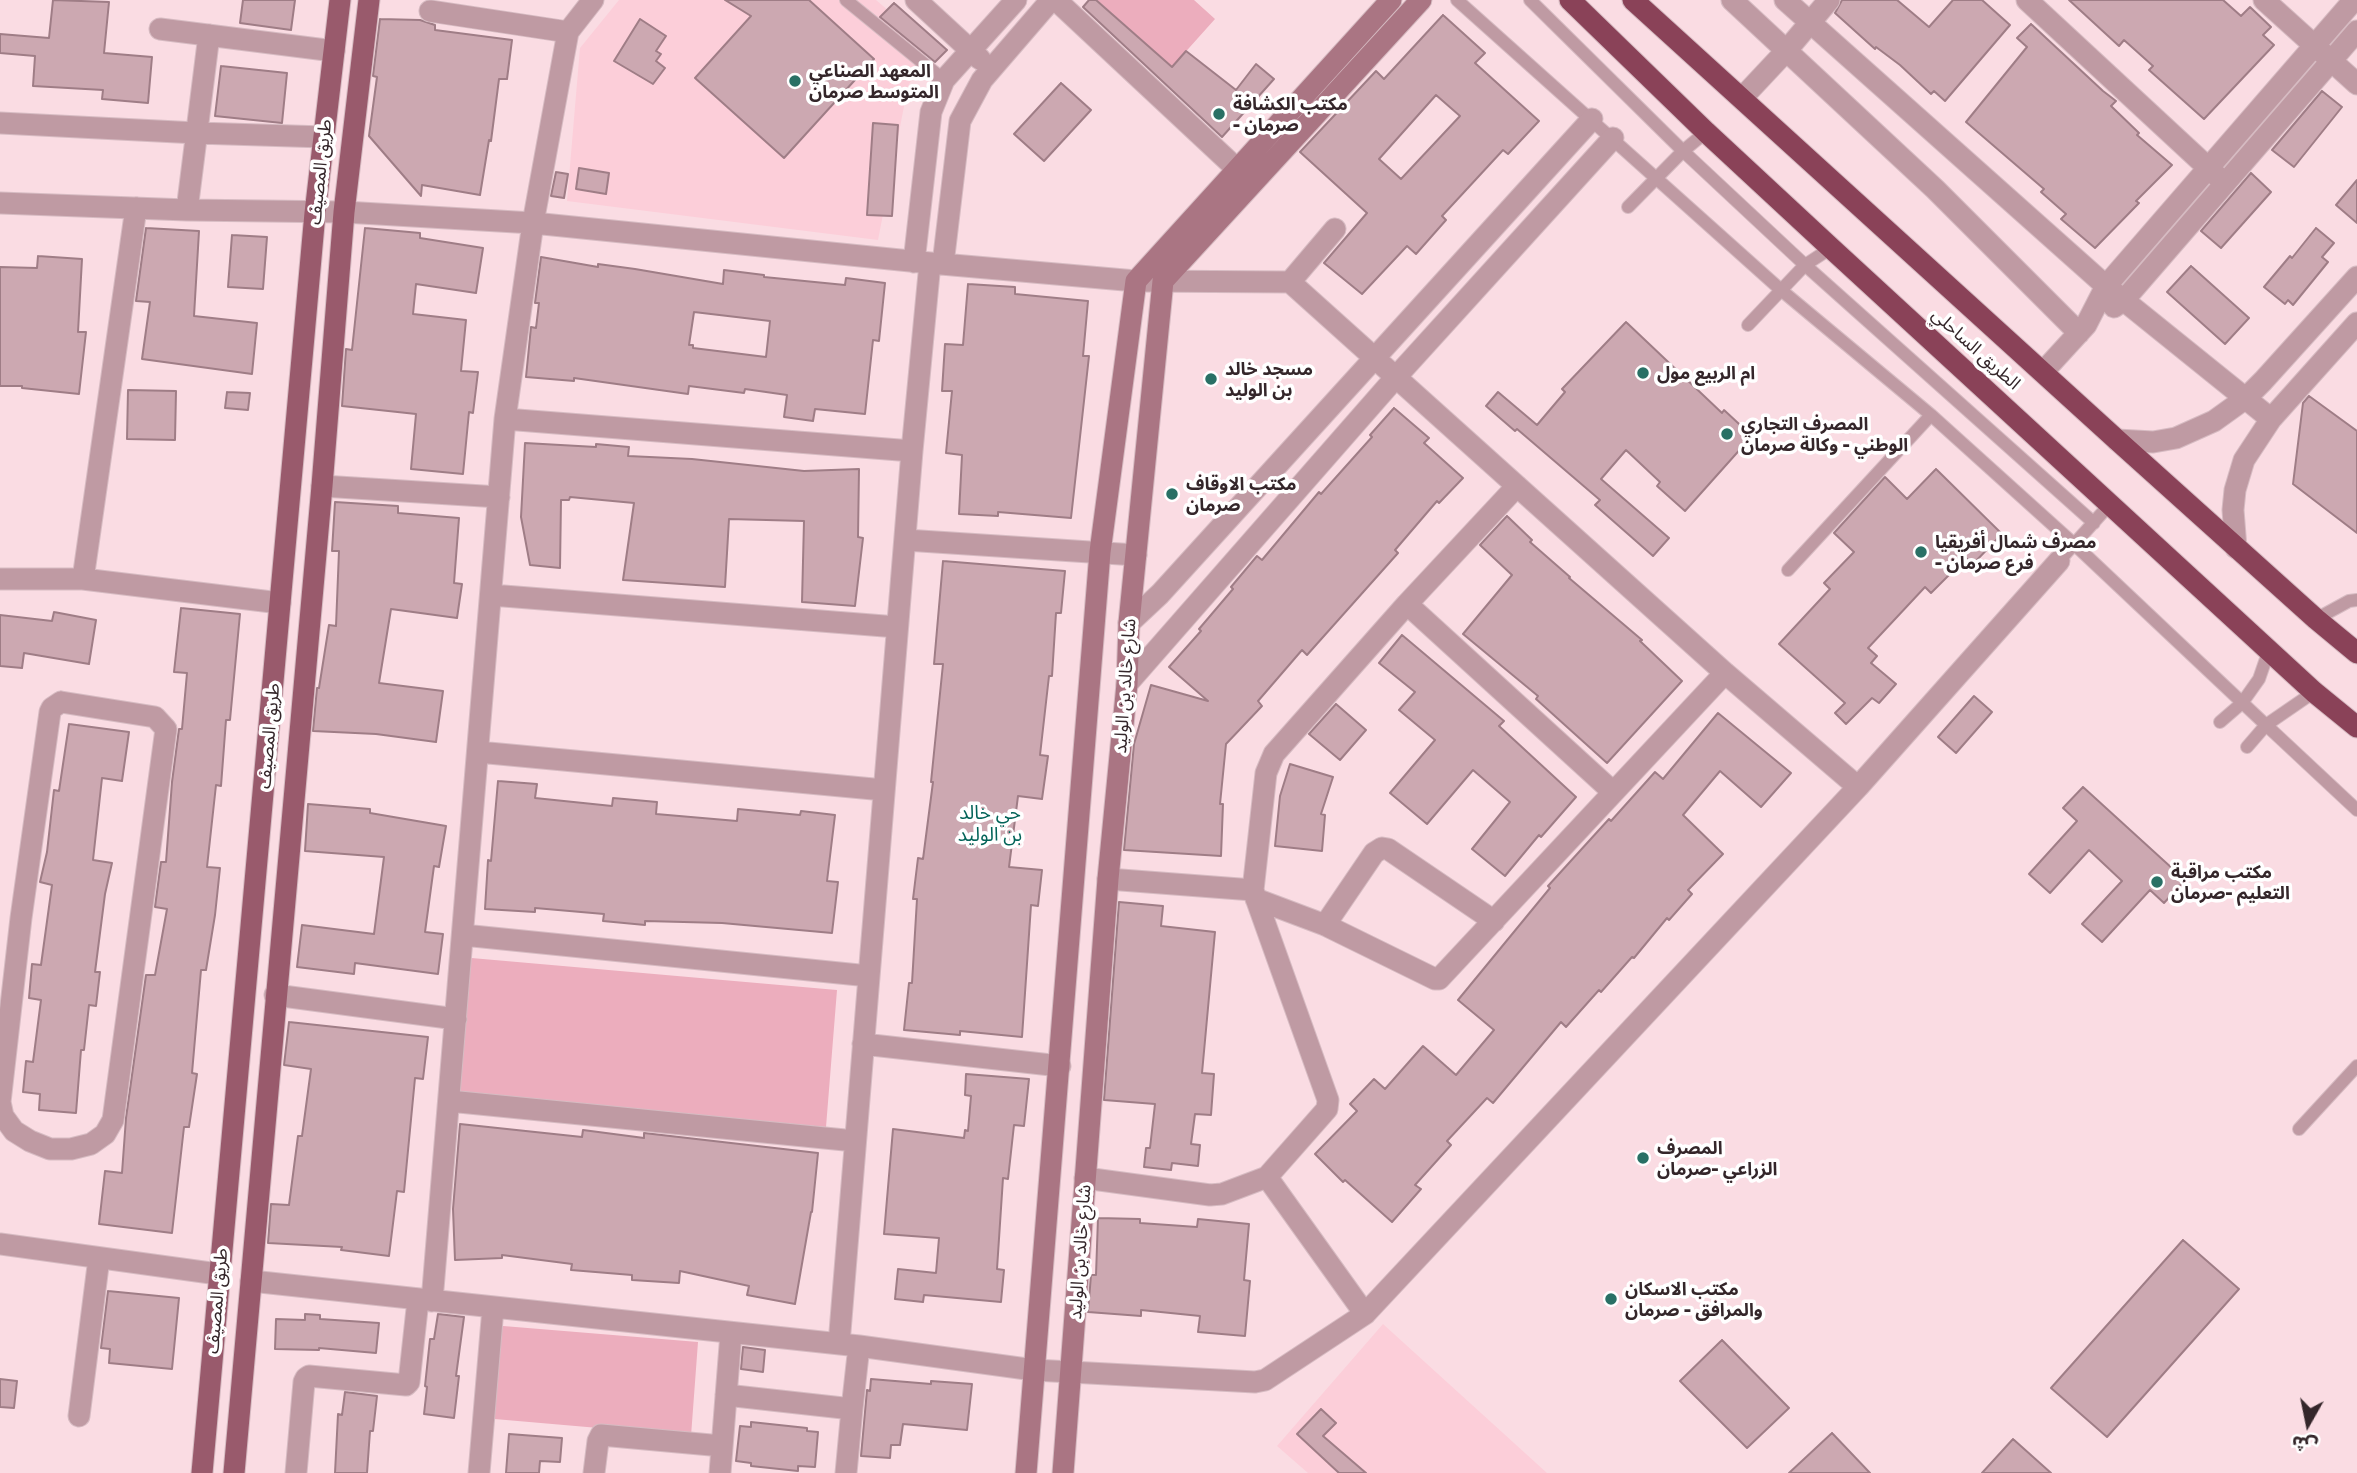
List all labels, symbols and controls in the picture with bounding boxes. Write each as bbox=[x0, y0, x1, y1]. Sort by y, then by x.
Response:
place label: المعهد الصناعي المتوسط صرمان bbox=[809, 60, 939, 102]
marker: المعهد الصناعي المتوسط صرمان bbox=[787, 73, 803, 89]
place label: مكتب الكشافة - صرمان bbox=[1233, 93, 1348, 136]
marker: مكتب الكشافة - صرمان bbox=[1211, 106, 1227, 122]
street label: طريق المصيف bbox=[304, 118, 336, 226]
street label: الطريق الساحلي bbox=[1927, 304, 2025, 394]
place label: مسجد خالد بن الوليد bbox=[1225, 358, 1313, 400]
place label: ام الربيع مول bbox=[1657, 362, 1755, 384]
marker: ام الربيع مول bbox=[1635, 365, 1651, 381]
marker: مسجد خالد بن الوليد bbox=[1203, 371, 1219, 387]
place label: المصرف التجاري الوطني - وكالة صرمان bbox=[1741, 413, 1908, 456]
marker: المصرف التجاري الوطني - وكالة صرمان bbox=[1719, 426, 1735, 442]
place label: مكتب الاوقاف صرمان bbox=[1186, 473, 1297, 516]
marker: مكتب الاوقاف صرمان bbox=[1164, 486, 1180, 502]
place label: مصرف شمال أفريقيا - فرع صرمان bbox=[1935, 531, 2097, 574]
marker: مصرف شمال أفريقيا - فرع صرمان bbox=[1913, 544, 1929, 560]
street label: شارع خالد بن الوليد bbox=[1110, 618, 1140, 754]
street label: طريق المصيف bbox=[254, 682, 284, 790]
district label: حي خالد بن الوليد bbox=[958, 802, 1022, 846]
place label: مكتب مراقبة التعليم -صرمان bbox=[2171, 861, 2290, 903]
marker: مكتب مراقبة التعليم -صرمان bbox=[2149, 874, 2165, 890]
place label: المصرف الزراعي -صرمان bbox=[1657, 1137, 1777, 1180]
marker: المصرف الزراعي -صرمان bbox=[1635, 1150, 1651, 1166]
street label: شارع خالد بن الوليد bbox=[1065, 1184, 1095, 1320]
street label: طريق المصيف bbox=[202, 1247, 232, 1355]
place label: مكتب الاسكان والمرافق - صرمان bbox=[1625, 1278, 1763, 1320]
marker: مكتب الاسكان والمرافق - صرمان bbox=[1603, 1291, 1619, 1307]
north arrow bbox=[2273, 1389, 2343, 1459]
text: ش bbox=[2290, 1432, 2319, 1459]

